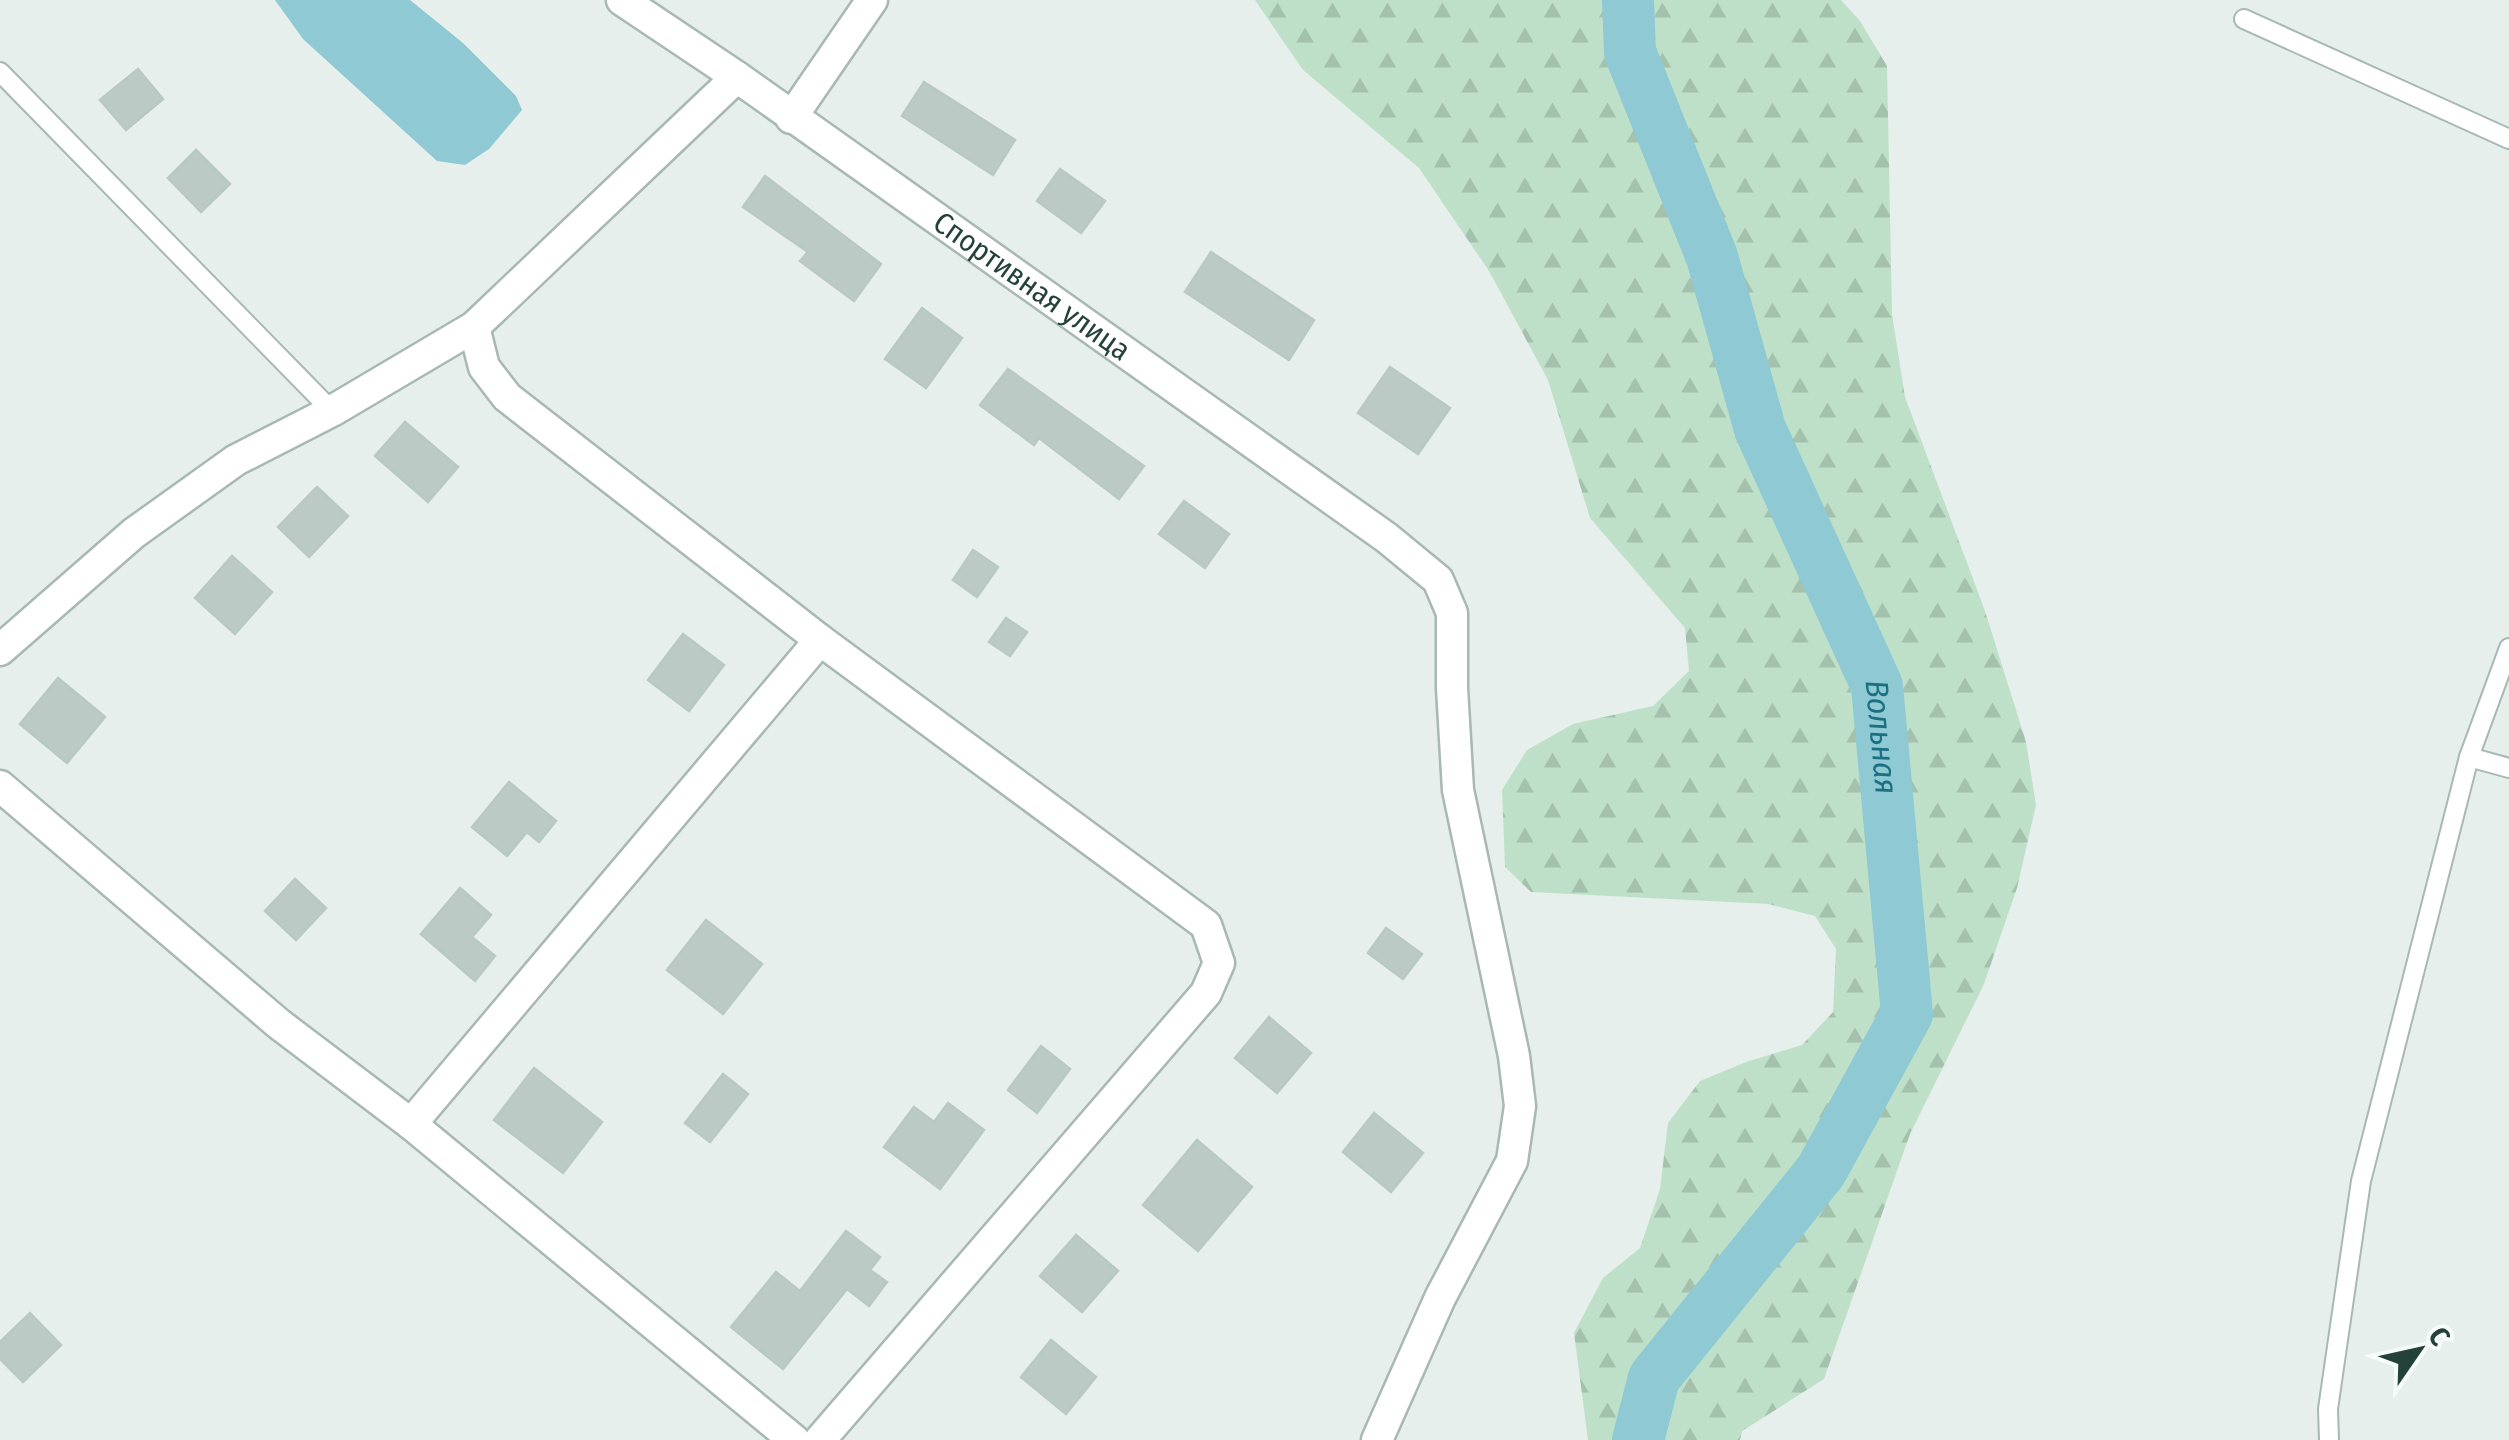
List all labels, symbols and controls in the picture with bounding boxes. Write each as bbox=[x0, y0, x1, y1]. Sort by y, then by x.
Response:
street label: Спортивная улица bbox=[927, 204, 1137, 368]
water label: Вольная bbox=[1858, 678, 1906, 796]
north arrow bbox=[2369, 1300, 2469, 1400]
text: С bbox=[2422, 1321, 2457, 1352]

